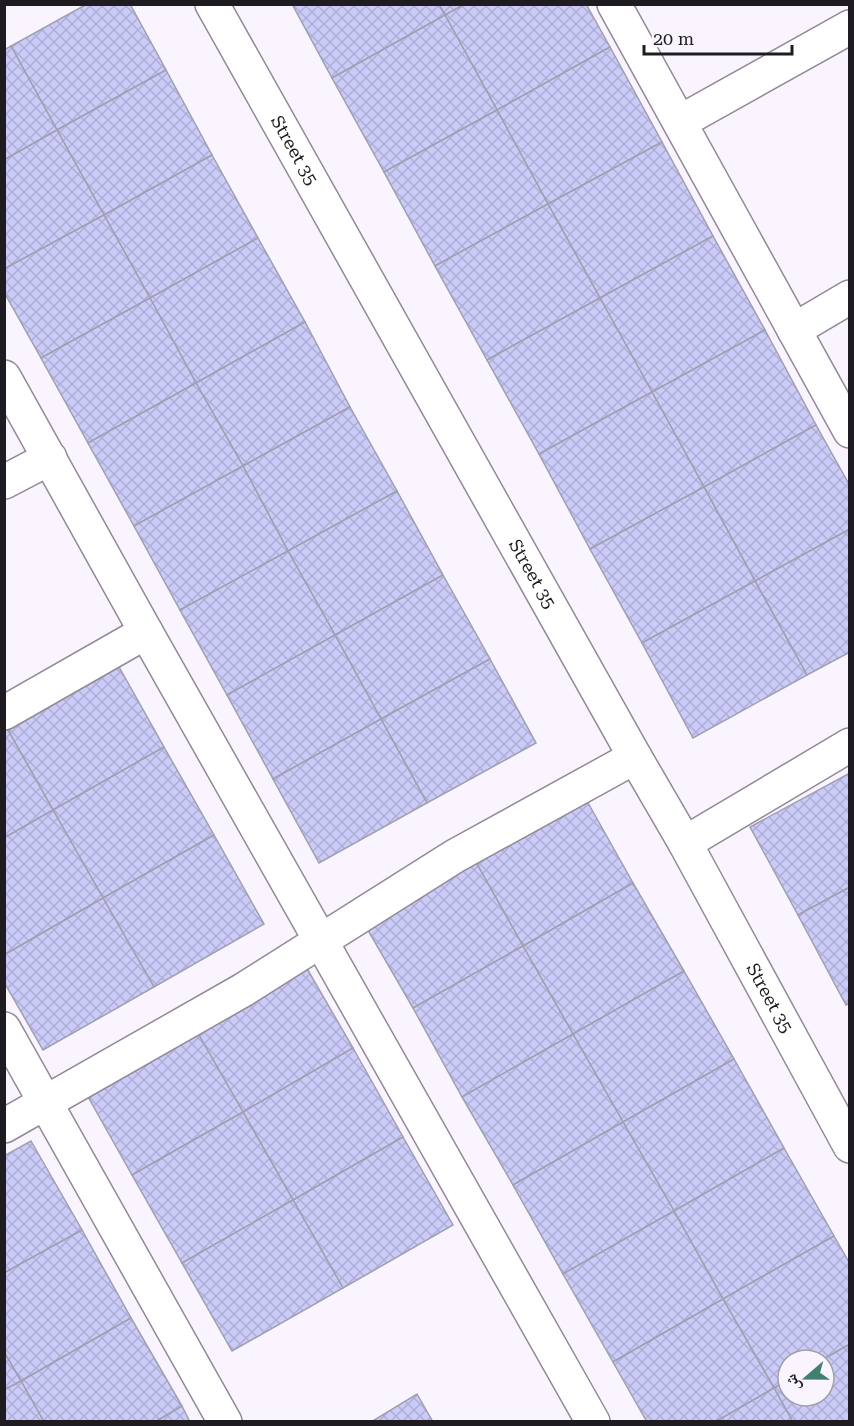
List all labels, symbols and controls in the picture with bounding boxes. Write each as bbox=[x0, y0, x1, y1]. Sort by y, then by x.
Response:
scale bar bbox=[644, 18, 792, 56]
text: 20 m bbox=[653, 28, 694, 49]
street label: Street 35 bbox=[267, 112, 323, 189]
street label: Street 35 bbox=[505, 535, 561, 612]
street label: Street 35 bbox=[743, 959, 798, 1037]
north arrow bbox=[776, 1348, 836, 1408]
text: ش bbox=[781, 1372, 804, 1394]

